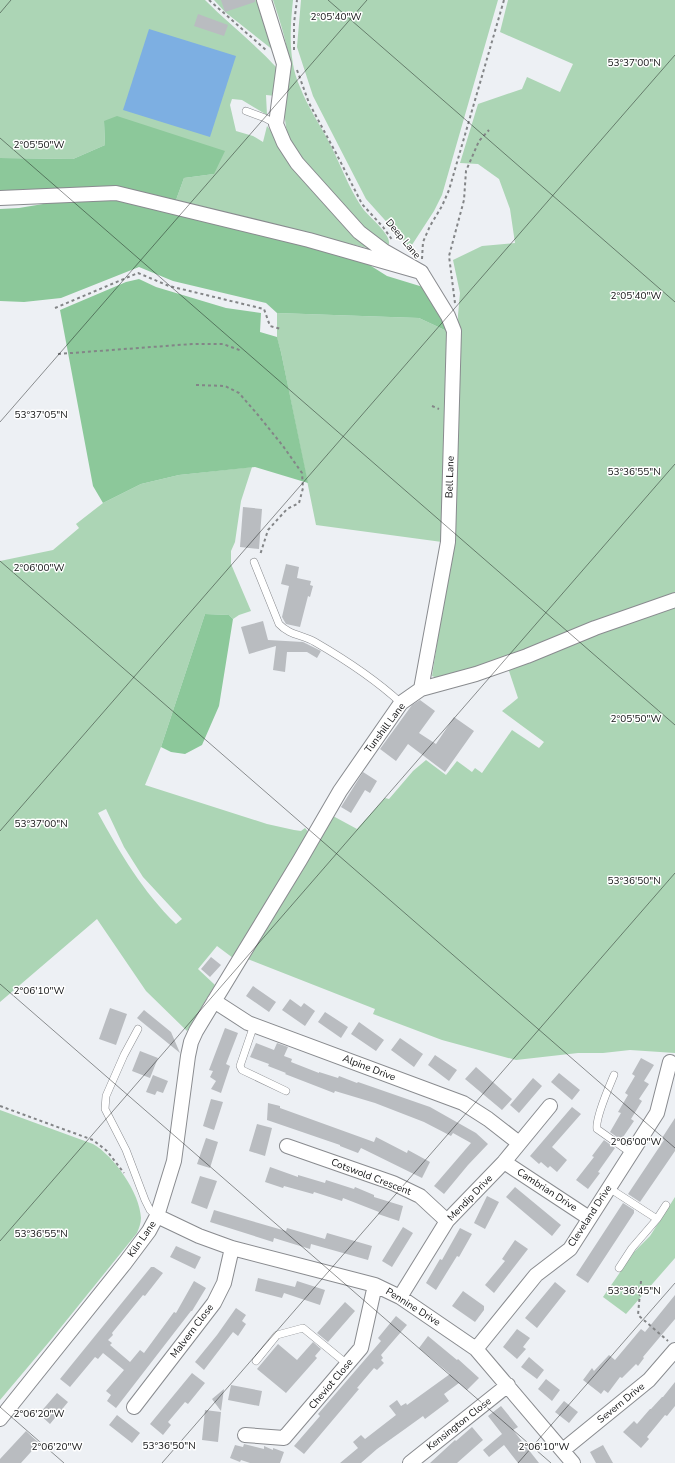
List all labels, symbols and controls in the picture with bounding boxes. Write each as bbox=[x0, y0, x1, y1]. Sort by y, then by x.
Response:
text: 2°05'40"W bbox=[311, 10, 361, 24]
text: 53°37'00"N bbox=[607, 56, 661, 70]
text: 2°05'50"W bbox=[14, 138, 64, 152]
street label: Deep Lane bbox=[382, 216, 424, 262]
text: 2°05'40"W bbox=[611, 289, 661, 303]
text: 53°37'05"N bbox=[14, 408, 68, 422]
street label: Bell Lane bbox=[442, 456, 458, 498]
text: 53°36'55"N bbox=[607, 465, 661, 479]
text: 2°06'00"W bbox=[14, 561, 64, 575]
street label: Tunshill Lane bbox=[361, 700, 409, 756]
text: 2°05'50"W bbox=[611, 712, 661, 726]
text: 53°37'00"N bbox=[14, 817, 68, 831]
text: 53°36'50"N bbox=[607, 874, 661, 888]
text: 2°06'10"W bbox=[14, 984, 64, 998]
street label: Alpine Drive bbox=[340, 1051, 398, 1085]
text: 2°06'00"W bbox=[611, 1135, 661, 1149]
street label: Cotswold Crescent bbox=[329, 1155, 414, 1199]
street label: Cambrian Drive bbox=[514, 1165, 580, 1215]
street label: Mendip Drive bbox=[444, 1172, 496, 1224]
street label: Cleveland Drive bbox=[565, 1182, 615, 1250]
street label: Kiln Lane bbox=[124, 1218, 160, 1260]
text: 53°36'55"N bbox=[14, 1227, 68, 1241]
text: 53°36'45"N bbox=[607, 1284, 661, 1298]
street label: Pennine Drive bbox=[383, 1285, 443, 1329]
street label: Malvern Close bbox=[167, 1301, 217, 1361]
street label: Cheviot Close bbox=[306, 1356, 356, 1412]
street label: Severn Drive bbox=[594, 1380, 648, 1426]
street label: Kensington Close bbox=[424, 1394, 494, 1454]
text: 2°06'20"W bbox=[14, 1407, 64, 1421]
text: 53°36'50"N bbox=[142, 1439, 196, 1453]
text: 2°06'20"W bbox=[32, 1440, 82, 1454]
text: 2°06'10"W bbox=[519, 1440, 569, 1454]

